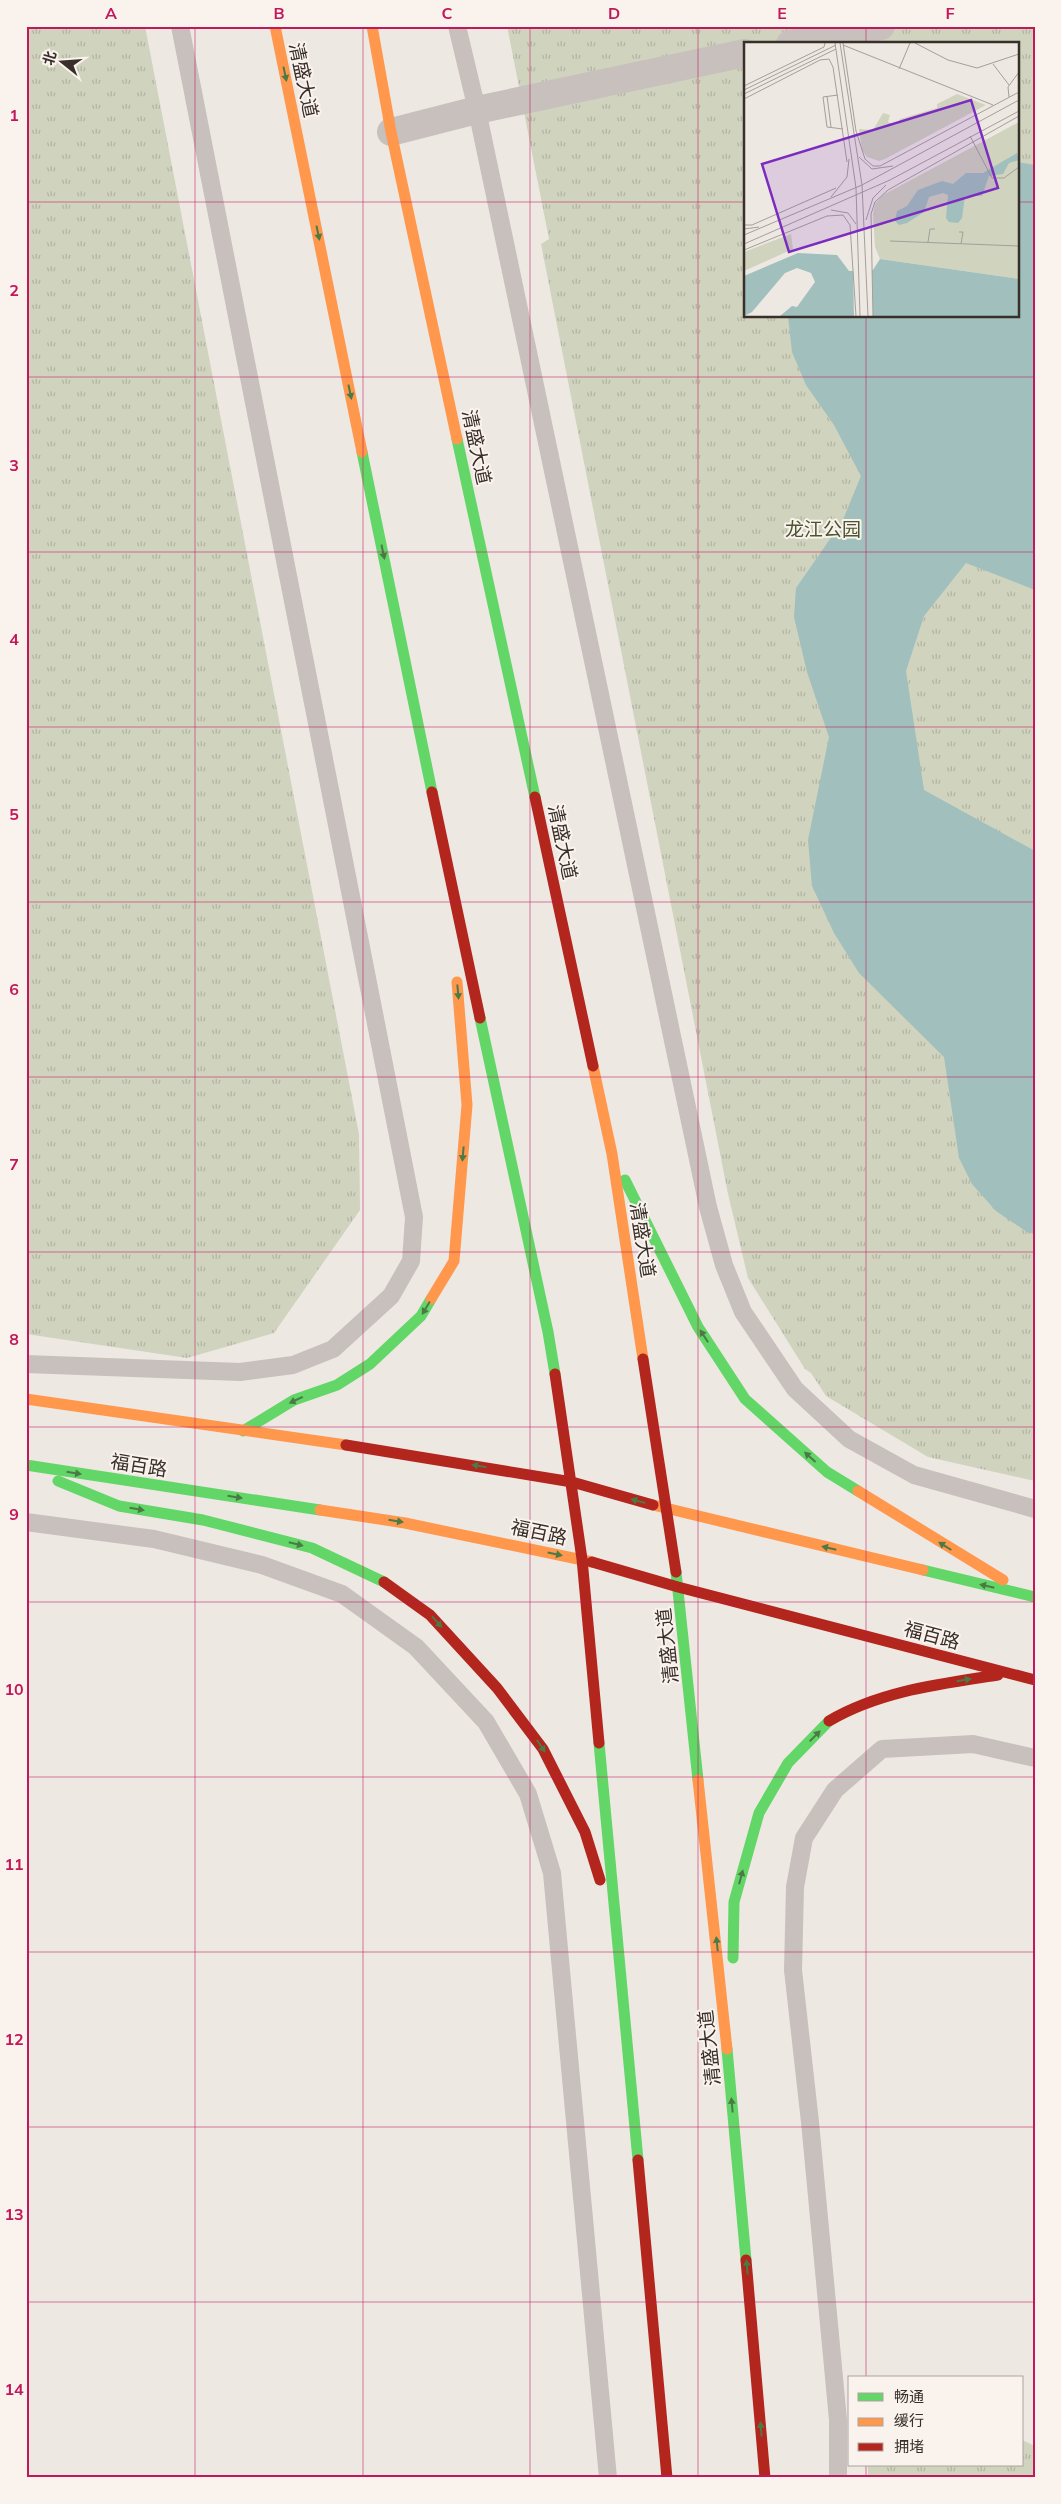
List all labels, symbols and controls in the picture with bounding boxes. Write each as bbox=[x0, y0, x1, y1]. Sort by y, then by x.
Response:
text: A bbox=[105, 3, 117, 23]
text: B bbox=[273, 3, 285, 23]
text: C bbox=[442, 3, 453, 23]
text: D bbox=[608, 3, 620, 23]
text: E bbox=[777, 3, 787, 23]
text: F bbox=[945, 3, 955, 23]
north arrow bbox=[38, 38, 88, 88]
street label: 清盛大道 bbox=[284, 40, 324, 120]
inset map bbox=[744, 42, 1018, 318]
text: 北 bbox=[39, 49, 60, 68]
one-way arrow bbox=[281, 66, 289, 82]
text: 1 bbox=[9, 105, 19, 125]
one-way arrow bbox=[314, 226, 322, 242]
text: 2 bbox=[9, 280, 19, 300]
one-way arrow bbox=[347, 385, 355, 401]
street label: 清盛大道 bbox=[457, 407, 497, 487]
text: 3 bbox=[9, 455, 19, 475]
park label: 龙江公园 bbox=[785, 517, 861, 541]
one-way arrow bbox=[379, 544, 387, 559]
text: 4 bbox=[9, 629, 19, 649]
street label: 清盛大道 bbox=[543, 802, 583, 882]
text: 5 bbox=[9, 804, 19, 824]
text: 6 bbox=[9, 979, 19, 999]
one-way arrow bbox=[454, 984, 462, 1000]
one-way arrow bbox=[459, 1146, 467, 1162]
text: 7 bbox=[9, 1154, 19, 1174]
street label: 清盛大道 bbox=[625, 1201, 661, 1279]
one-way arrow bbox=[421, 1302, 430, 1315]
text: 8 bbox=[9, 1329, 19, 1349]
one-way arrow bbox=[699, 1329, 708, 1342]
one-way arrow bbox=[289, 1396, 303, 1404]
street label: 福百路 bbox=[109, 1449, 169, 1481]
one-way arrow bbox=[804, 1451, 816, 1463]
one-way arrow bbox=[471, 1461, 487, 1469]
one-way arrow bbox=[67, 1469, 83, 1477]
one-way arrow bbox=[227, 1493, 243, 1501]
one-way arrow bbox=[630, 1496, 645, 1504]
text: 9 bbox=[9, 1504, 19, 1524]
one-way arrow bbox=[130, 1505, 146, 1513]
street label: 福百路 bbox=[509, 1514, 569, 1550]
one-way arrow bbox=[388, 1518, 404, 1526]
one-way arrow bbox=[288, 1540, 303, 1548]
one-way arrow bbox=[939, 1541, 952, 1550]
one-way arrow bbox=[822, 1544, 837, 1552]
one-way arrow bbox=[547, 1550, 563, 1558]
one-way arrow bbox=[980, 1582, 995, 1590]
street label: 清盛大道 bbox=[651, 1607, 683, 1685]
one-way arrow bbox=[431, 1615, 442, 1628]
street label: 福百路 bbox=[901, 1616, 963, 1654]
one-way arrow bbox=[956, 1676, 972, 1684]
text: 10 bbox=[4, 1679, 24, 1699]
one-way arrow bbox=[808, 1730, 820, 1742]
one-way arrow bbox=[536, 1739, 546, 1753]
text: 11 bbox=[4, 1854, 24, 1874]
one-way arrow bbox=[737, 1869, 745, 1885]
one-way arrow bbox=[713, 1935, 721, 1951]
street label: 清盛大道 bbox=[693, 2009, 725, 2087]
text: 12 bbox=[4, 2029, 24, 2049]
one-way arrow bbox=[728, 2097, 736, 2113]
text: 13 bbox=[4, 2204, 24, 2224]
one-way arrow bbox=[742, 2259, 750, 2275]
legend bbox=[848, 2376, 1024, 2466]
text: 14 bbox=[4, 2379, 24, 2399]
text: 畅通 bbox=[894, 2387, 924, 2406]
text: 缓行 bbox=[894, 2411, 924, 2430]
one-way arrow bbox=[757, 2421, 765, 2437]
text: 拥堵 bbox=[894, 2437, 924, 2456]

